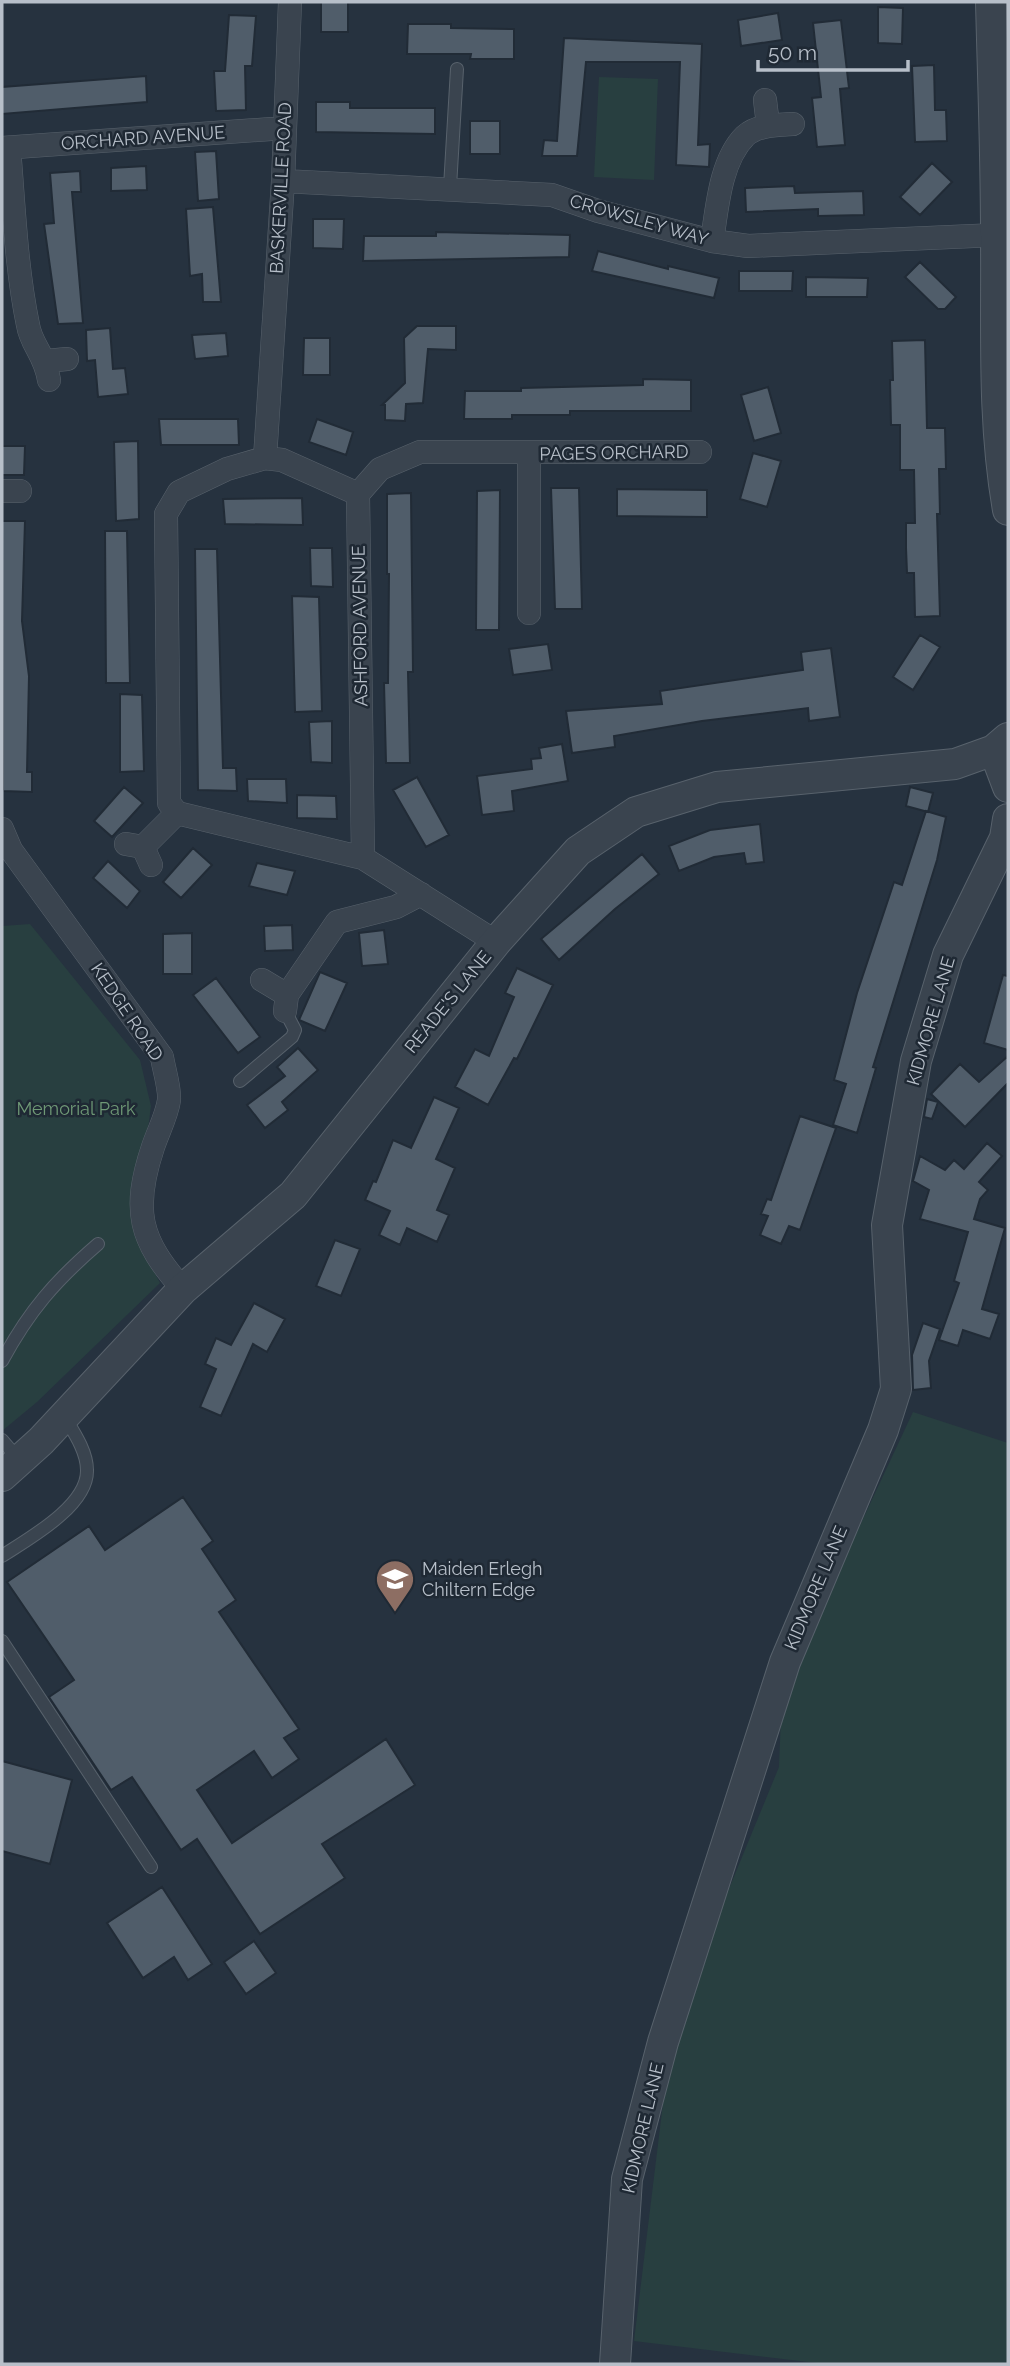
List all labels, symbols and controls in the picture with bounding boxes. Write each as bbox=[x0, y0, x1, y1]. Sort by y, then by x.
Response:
scale bar bbox=[758, 28, 908, 72]
text: 50 m bbox=[768, 40, 817, 65]
street label: BASKERVILLE ROAD bbox=[266, 102, 295, 274]
street label: ORCHARD AVENUE bbox=[60, 121, 226, 154]
street label: CROWSLEY WAY bbox=[567, 190, 711, 249]
street label: PAGES ORCHARD bbox=[539, 441, 689, 464]
street label: ASHFORD AVENUE bbox=[348, 545, 371, 707]
street label: READE'S LANE bbox=[400, 946, 495, 1057]
street label: KIDMORE LANE bbox=[902, 954, 959, 1088]
street label: KEDGE ROAD bbox=[87, 959, 168, 1065]
park label: Memorial Park bbox=[16, 1098, 136, 1119]
street label: KIDMORE LANE bbox=[780, 1522, 851, 1653]
school or university icon: Maiden Erlegh Chiltern Edge bbox=[374, 1558, 416, 1613]
place label: Maiden Erlegh Chiltern Edge bbox=[422, 1558, 543, 1600]
street label: KIDMORE LANE bbox=[617, 2061, 668, 2195]

